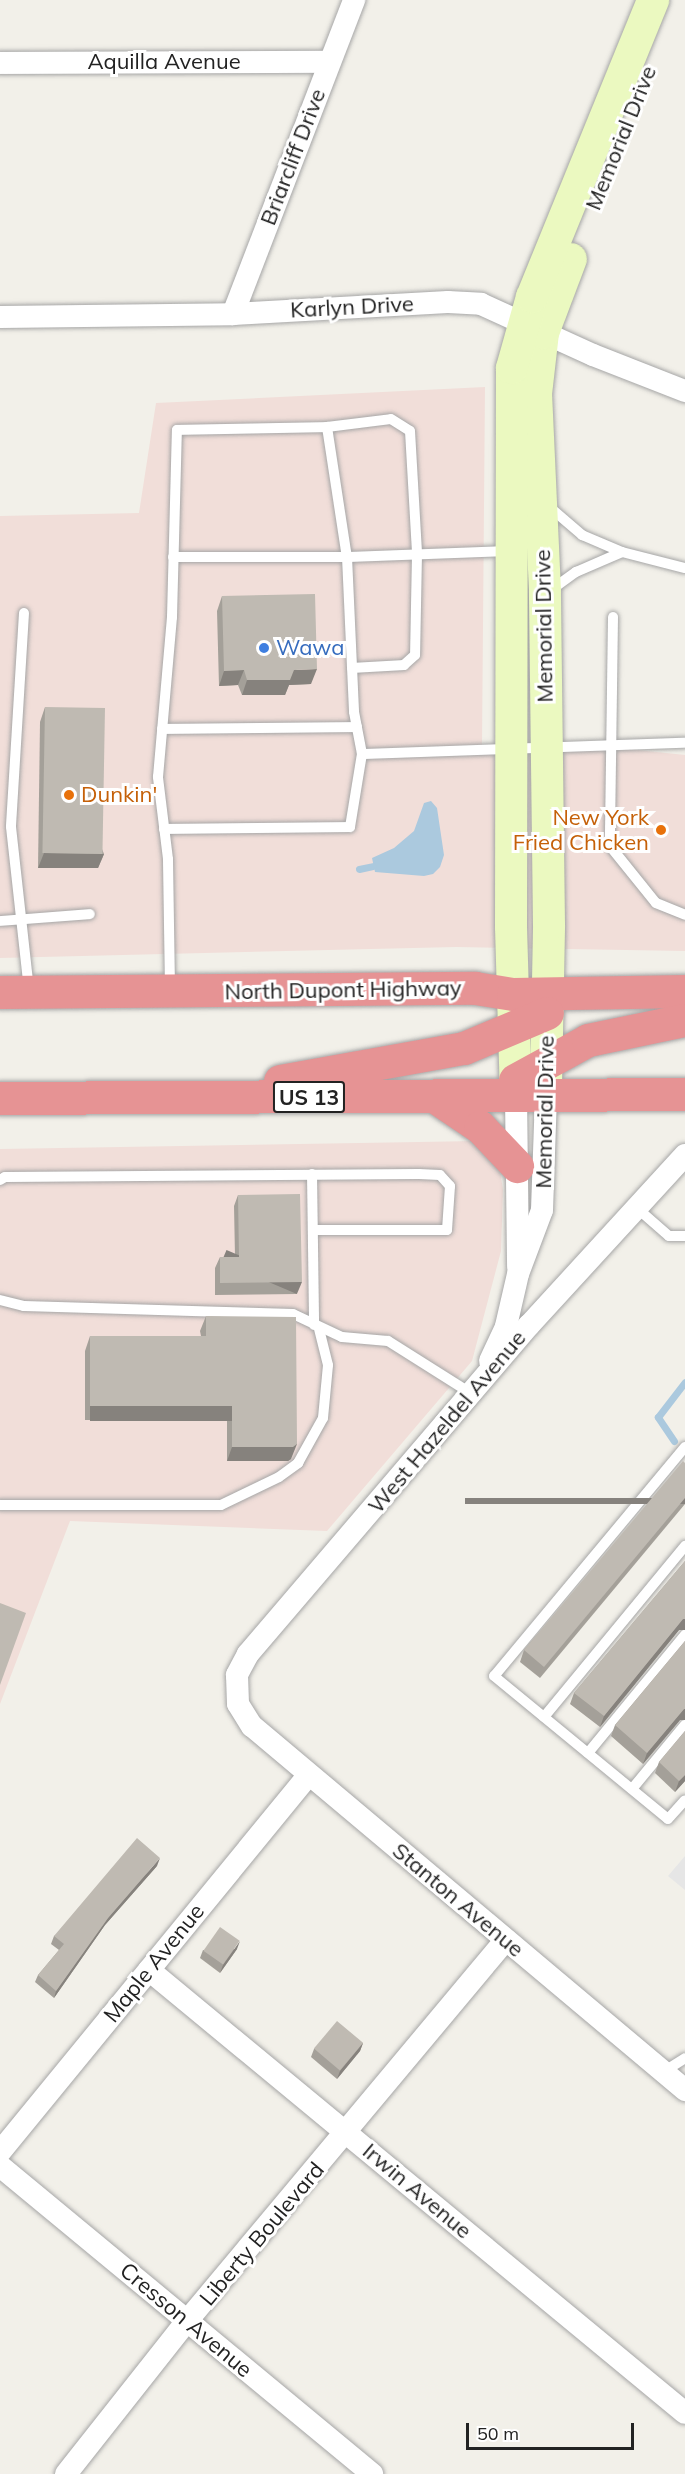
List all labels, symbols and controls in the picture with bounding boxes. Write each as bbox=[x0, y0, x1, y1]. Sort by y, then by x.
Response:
street label: Aquilla Avenue bbox=[87, 49, 241, 75]
street label: Memorial Drive bbox=[580, 62, 662, 214]
street label: Briarcliff Drive bbox=[255, 85, 331, 229]
street label: Karlyn Drive bbox=[289, 291, 415, 323]
street label: Memorial Drive bbox=[529, 549, 559, 703]
place label: Wawa bbox=[276, 635, 344, 661]
marker: Wawa bbox=[257, 641, 271, 655]
place label: Dunkin' bbox=[81, 782, 157, 808]
marker: Dunkin' bbox=[62, 788, 76, 802]
place label: New York Fried Chicken bbox=[513, 804, 649, 855]
marker: New York Fried Chicken bbox=[654, 823, 668, 837]
street label: North Dupont Highway bbox=[224, 975, 462, 1005]
street label: Memorial Drive bbox=[530, 1035, 560, 1189]
road number: US 13 bbox=[272, 1079, 346, 1115]
street label: West Hazeldel Avenue bbox=[363, 1325, 531, 1519]
street label: Stanton Avenue bbox=[387, 1838, 529, 1962]
street label: Maple Avenue bbox=[98, 1898, 210, 2028]
street label: Irwin Avenue bbox=[357, 2138, 477, 2244]
street label: Liberty Boulevard bbox=[194, 2157, 330, 2311]
street label: Cresson Avenue bbox=[115, 2257, 257, 2383]
scale bar bbox=[469, 2411, 637, 2449]
text: 50 m bbox=[477, 2422, 519, 2445]

